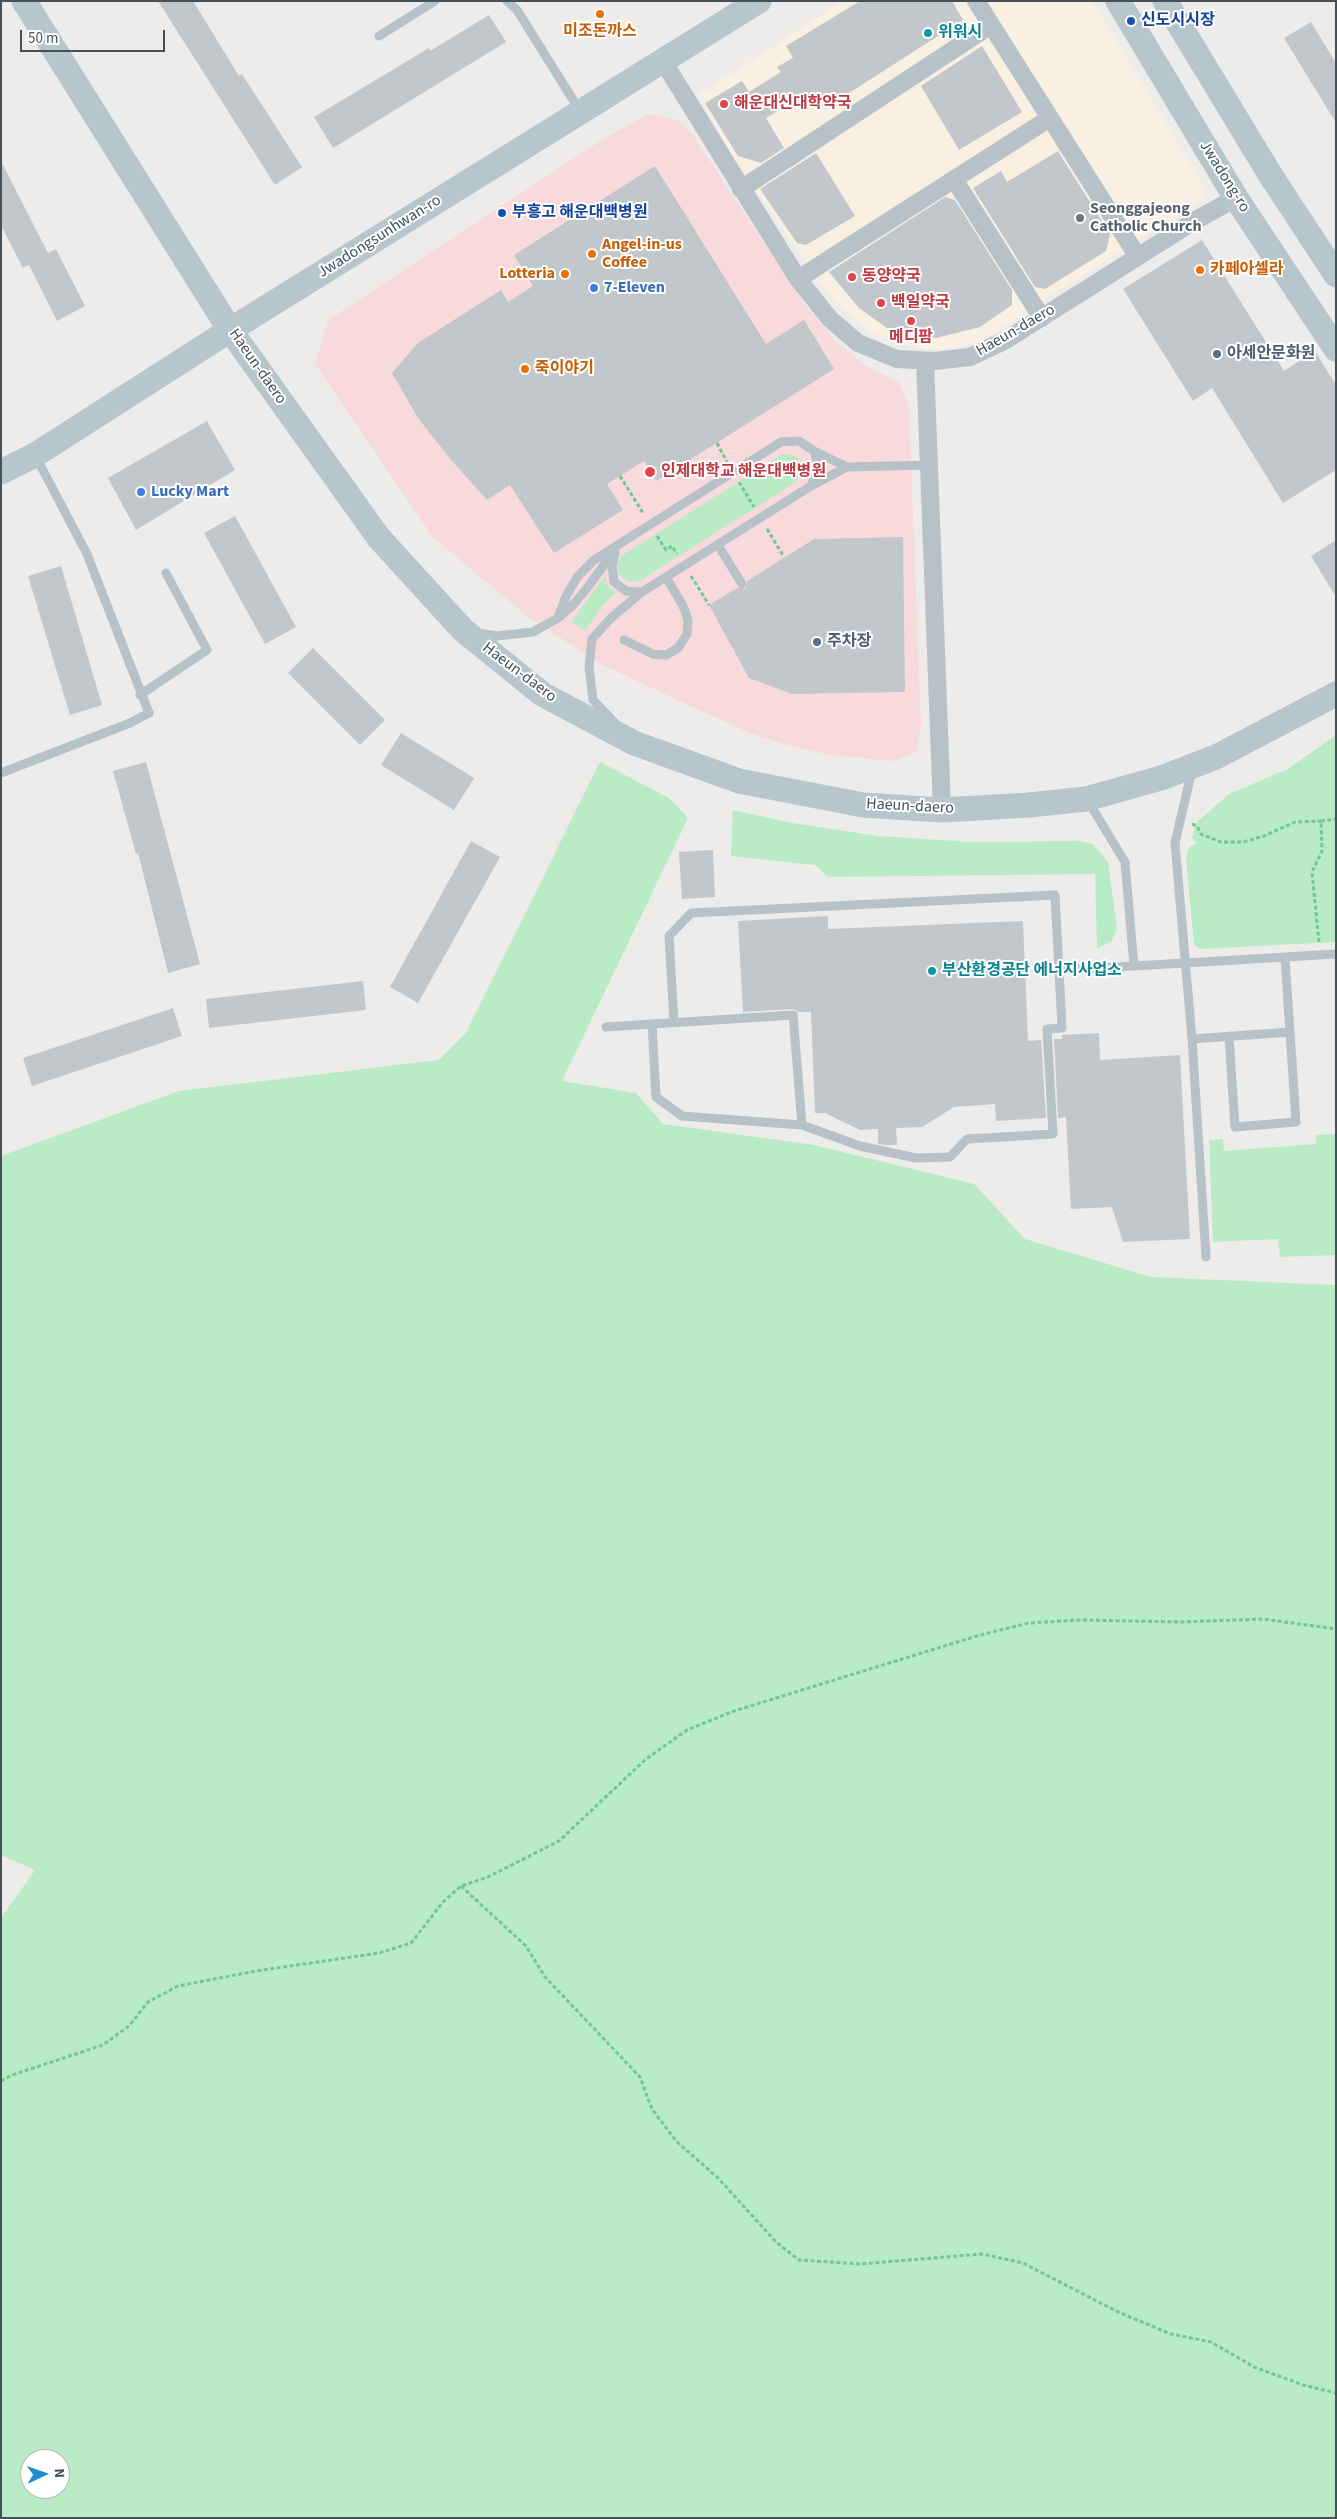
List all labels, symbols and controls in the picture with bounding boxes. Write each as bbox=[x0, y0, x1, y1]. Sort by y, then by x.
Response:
marker: 미조돈까스 bbox=[594, 8, 606, 20]
place label: 신도시시장 bbox=[1141, 11, 1215, 31]
marker: 신도시시장 bbox=[1125, 15, 1137, 27]
scale bar bbox=[22, 20, 168, 52]
place label: 미조돈까스 bbox=[563, 22, 637, 42]
place label: 위워시 bbox=[938, 23, 982, 43]
marker: 위워시 bbox=[922, 27, 934, 39]
text: 50 m bbox=[28, 28, 58, 49]
place label: 해운대신대학약국 bbox=[734, 94, 852, 114]
marker: 해운대신대학약국 bbox=[718, 98, 730, 110]
street label: Jwadong-ro bbox=[1195, 138, 1253, 216]
street label: Jwadongsunhwan-ro bbox=[315, 191, 445, 283]
place label: Seonggajeong Catholic Church bbox=[1090, 199, 1202, 237]
place label: 부흥고 해운대백병원 bbox=[512, 203, 648, 223]
marker: 부흥고 해운대백병원 bbox=[496, 207, 508, 219]
marker: Seonggajeong Catholic Church bbox=[1074, 212, 1086, 224]
place label: Angel-in-us Coffee bbox=[602, 235, 682, 273]
marker: Angel-in-us Coffee bbox=[586, 248, 598, 260]
place label: 카페아셀라 bbox=[1210, 260, 1284, 280]
place label: Lotteria bbox=[499, 264, 555, 284]
marker: 카페아셀라 bbox=[1194, 264, 1206, 276]
place label: 동양약국 bbox=[862, 267, 921, 287]
marker: Lotteria bbox=[559, 268, 571, 280]
marker: 동양약국 bbox=[846, 271, 858, 283]
place label: 7-Eleven bbox=[604, 278, 665, 298]
marker: 7-Eleven bbox=[588, 282, 600, 294]
place label: 백일약국 bbox=[891, 293, 950, 313]
marker: 백일약국 bbox=[875, 297, 887, 309]
street label: Haeun-daero bbox=[973, 301, 1059, 361]
marker: 메디팜 bbox=[905, 315, 917, 327]
street label: Haeun-daero bbox=[224, 326, 290, 408]
place label: 메디팜 bbox=[889, 328, 933, 348]
place label: 아세안문화원 bbox=[1227, 344, 1315, 364]
marker: 아세안문화원 bbox=[1211, 348, 1223, 360]
place label: 죽이야기 bbox=[535, 359, 594, 379]
marker: 죽이야기 bbox=[519, 363, 531, 375]
place label: 인제대학교 해운대백병원 bbox=[661, 462, 826, 482]
marker: 인제대학교 해운대백병원 bbox=[643, 465, 657, 479]
place label: Lucky Mart bbox=[151, 482, 229, 502]
marker: Lucky Mart bbox=[135, 486, 147, 498]
place label: 주차장 bbox=[827, 632, 871, 652]
marker: 주차장 bbox=[811, 636, 823, 648]
street label: Haeun-daero bbox=[478, 639, 560, 707]
street label: Haeun-daero bbox=[866, 795, 954, 819]
place label: 부산환경공단 에너지사업소 bbox=[942, 961, 1122, 981]
marker: 부산환경공단 에너지사업소 bbox=[926, 965, 938, 977]
north arrow bbox=[20, 2449, 70, 2499]
text: N bbox=[49, 2468, 69, 2478]

